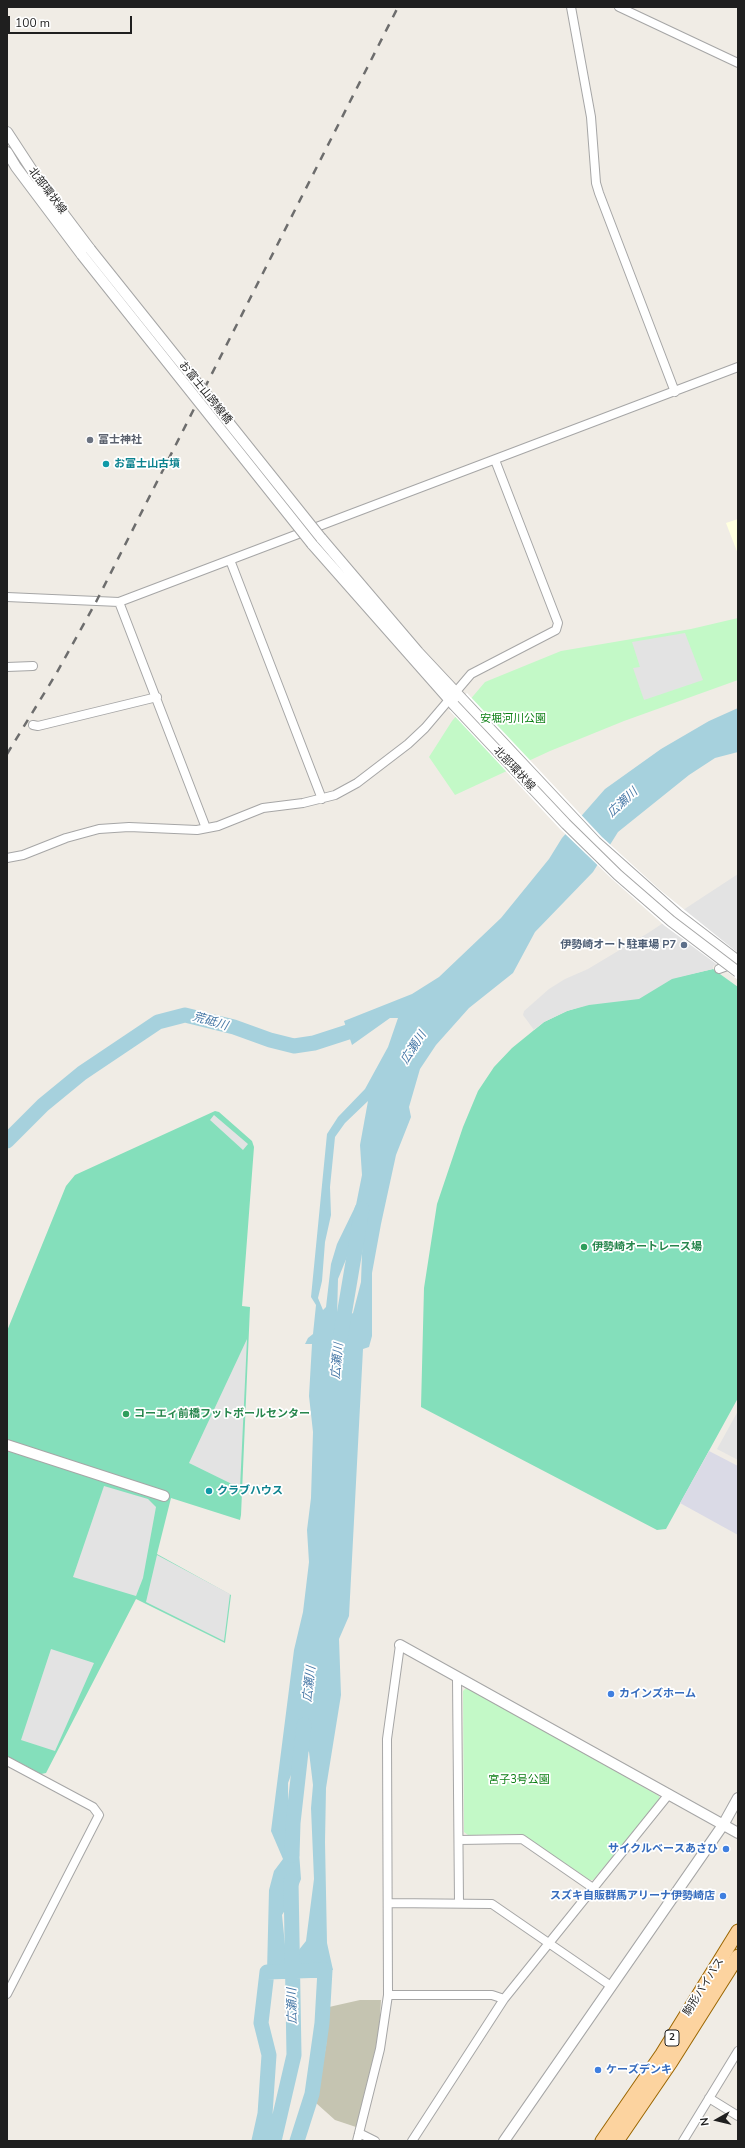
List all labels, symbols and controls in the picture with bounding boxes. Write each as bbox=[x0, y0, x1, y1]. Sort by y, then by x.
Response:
scale bar bbox=[10, 8, 134, 34]
text: 100 m bbox=[15, 15, 50, 31]
street label: 北部環状線 bbox=[25, 165, 69, 217]
street label: お富士山跨線橋 bbox=[176, 359, 234, 427]
place label: 富士神社 bbox=[98, 433, 142, 447]
marker: 富士神社 bbox=[85, 435, 95, 445]
place label: お富士山古墳 bbox=[114, 457, 180, 471]
marker: お富士山古墳 bbox=[101, 459, 111, 469]
park label: 安堀河川公園 bbox=[480, 712, 546, 726]
street label: 北部環状線 bbox=[490, 744, 538, 794]
water label: 広瀬川 bbox=[605, 785, 641, 821]
place label: 伊勢崎オート駐車場 P7 bbox=[560, 938, 676, 952]
marker: 伊勢崎オート駐車場 P7 bbox=[679, 940, 689, 950]
water label: 荒砥川 bbox=[191, 1010, 229, 1034]
water label: 広瀬川 bbox=[398, 1029, 430, 1067]
place label: 伊勢崎オートレース場 bbox=[592, 1240, 702, 1254]
marker: 伊勢崎オートレース場 bbox=[579, 1242, 589, 1252]
water label: 広瀬川 bbox=[329, 1342, 347, 1380]
place label: コーエィ前橋フットボールセンター bbox=[134, 1407, 310, 1421]
marker: コーエィ前橋フットボールセンター bbox=[121, 1409, 131, 1419]
place label: クラブハウス bbox=[217, 1484, 283, 1498]
marker: クラブハウス bbox=[204, 1486, 214, 1496]
water label: 広瀬川 bbox=[301, 1665, 319, 1703]
place label: カインズホーム bbox=[619, 1687, 696, 1701]
marker: カインズホーム bbox=[606, 1689, 616, 1699]
park label: 宮子3号公園 bbox=[488, 1773, 550, 1787]
place label: サイクルベースあさひ bbox=[608, 1842, 718, 1856]
marker: サイクルベースあさひ bbox=[721, 1844, 731, 1854]
place label: スズキ自販群馬アリーナ伊勢崎店 bbox=[550, 1889, 715, 1903]
marker: スズキ自販群馬アリーナ伊勢崎店 bbox=[718, 1891, 728, 1901]
street label: 駒形バイパス bbox=[681, 1956, 727, 2018]
water label: 広瀬川 bbox=[285, 1988, 301, 2024]
road number: 2 bbox=[665, 2030, 679, 2046]
place label: ケーズデンキ bbox=[606, 2063, 672, 2077]
marker: ケーズデンキ bbox=[593, 2065, 603, 2075]
north arrow bbox=[697, 2100, 737, 2140]
text: N bbox=[697, 2117, 713, 2127]

